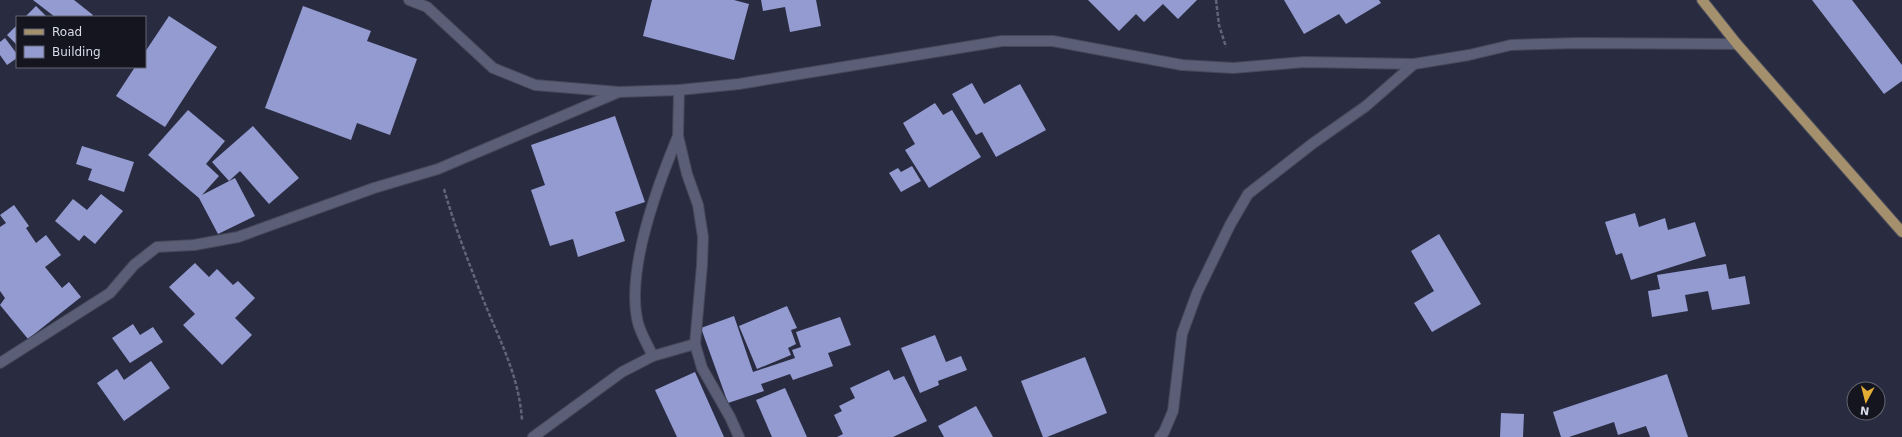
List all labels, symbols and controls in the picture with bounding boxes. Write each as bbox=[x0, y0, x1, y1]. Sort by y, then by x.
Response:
legend bbox=[16, 16, 146, 68]
text: Road bbox=[52, 25, 82, 39]
text: Building bbox=[52, 45, 101, 59]
north arrow bbox=[1846, 381, 1886, 421]
text: N bbox=[1859, 403, 1870, 417]

